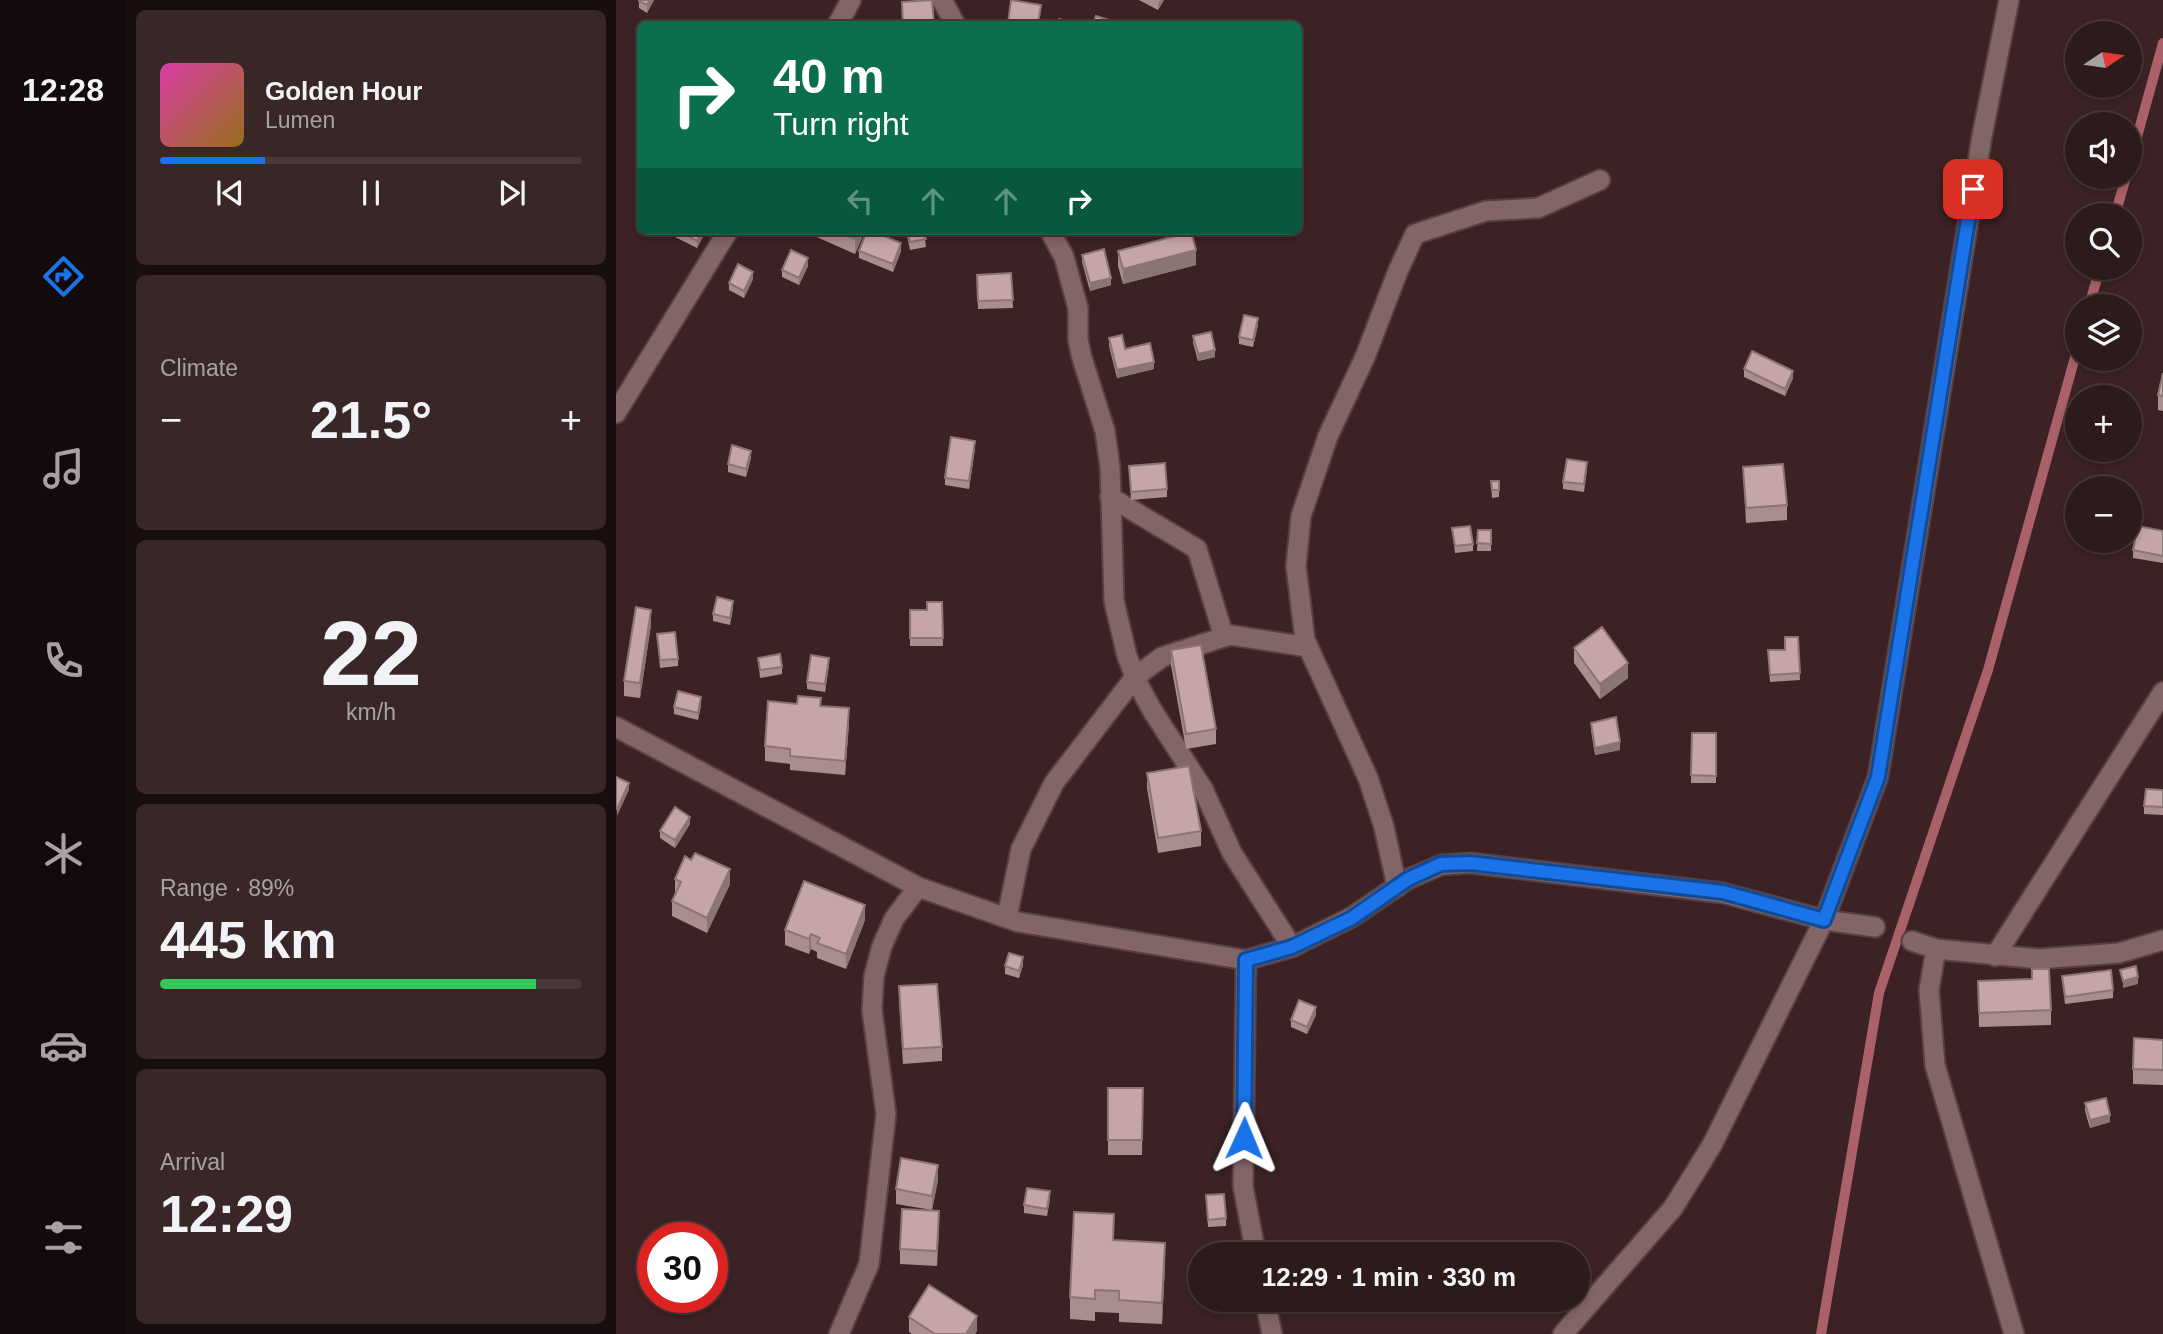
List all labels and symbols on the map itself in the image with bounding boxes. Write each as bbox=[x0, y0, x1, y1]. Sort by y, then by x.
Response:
north arrow bbox=[2065, 21, 2142, 98]
pin bbox=[1943, 159, 2003, 219]
position arrow bbox=[1207, 1101, 1281, 1175]
speed limit sign: 30 bbox=[637, 1222, 728, 1313]

